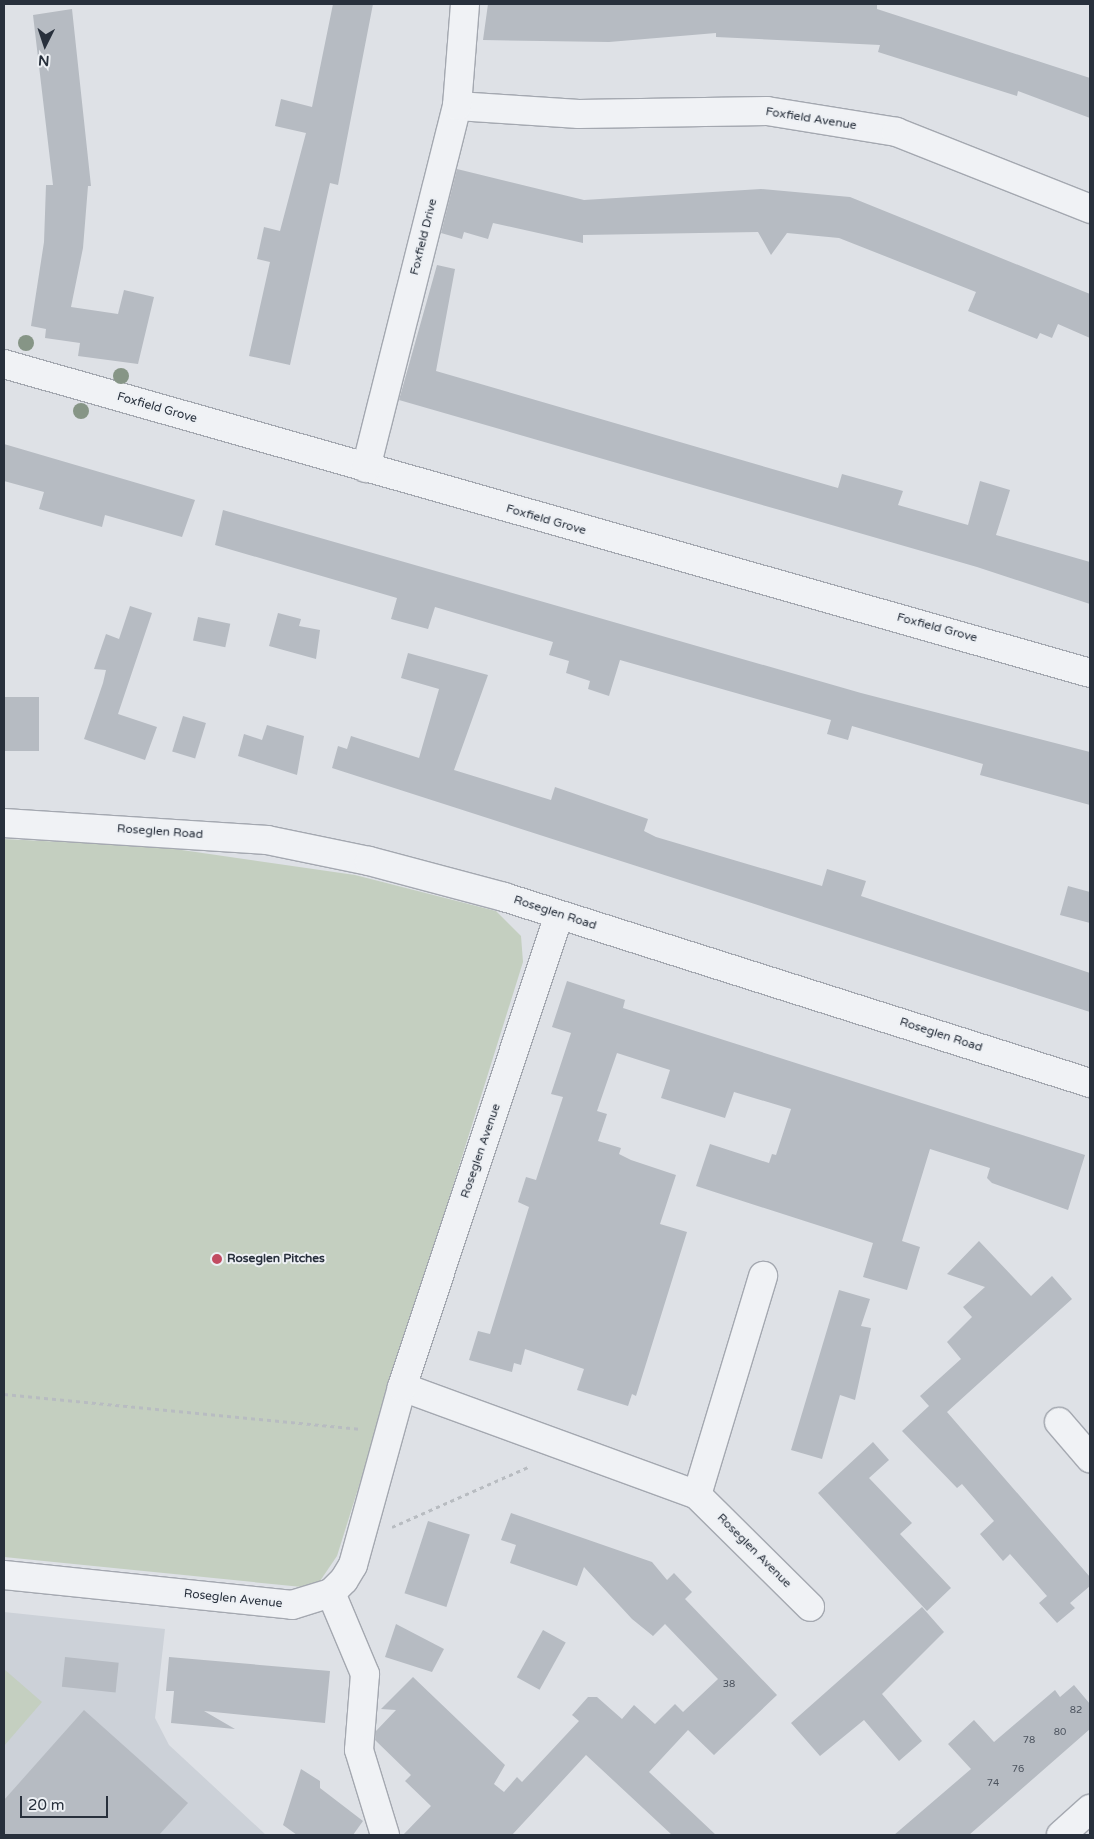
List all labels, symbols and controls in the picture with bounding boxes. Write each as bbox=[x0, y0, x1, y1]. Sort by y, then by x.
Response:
north arrow bbox=[20, 20, 70, 70]
text: N bbox=[38, 52, 50, 69]
street label: Foxfield Avenue bbox=[765, 105, 857, 133]
street label: Foxfield Drive bbox=[408, 197, 440, 277]
street label: Foxfield Grove bbox=[115, 390, 199, 426]
street label: Foxfield Grove bbox=[504, 502, 588, 538]
street label: Foxfield Grove bbox=[895, 610, 979, 646]
street label: Roseglen Road bbox=[116, 822, 204, 842]
street label: Roseglen Road bbox=[512, 893, 598, 933]
street label: Roseglen Road bbox=[898, 1015, 984, 1055]
street label: Roseglen Avenue bbox=[458, 1102, 504, 1200]
place label: Roseglen Pitches bbox=[227, 1252, 325, 1266]
marker: Roseglen Pitches bbox=[211, 1253, 223, 1265]
street label: Roseglen Avenue bbox=[714, 1511, 794, 1591]
street label: Roseglen Avenue bbox=[183, 1587, 283, 1611]
house number: 38 bbox=[723, 1679, 735, 1691]
house number: 82 bbox=[1070, 1705, 1082, 1717]
house number: 80 bbox=[1054, 1727, 1066, 1739]
house number: 78 bbox=[1023, 1735, 1035, 1747]
house number: 76 bbox=[1012, 1764, 1024, 1776]
house number: 74 bbox=[987, 1778, 999, 1790]
scale bar bbox=[22, 1786, 110, 1818]
text: 20 m bbox=[28, 1796, 65, 1814]

